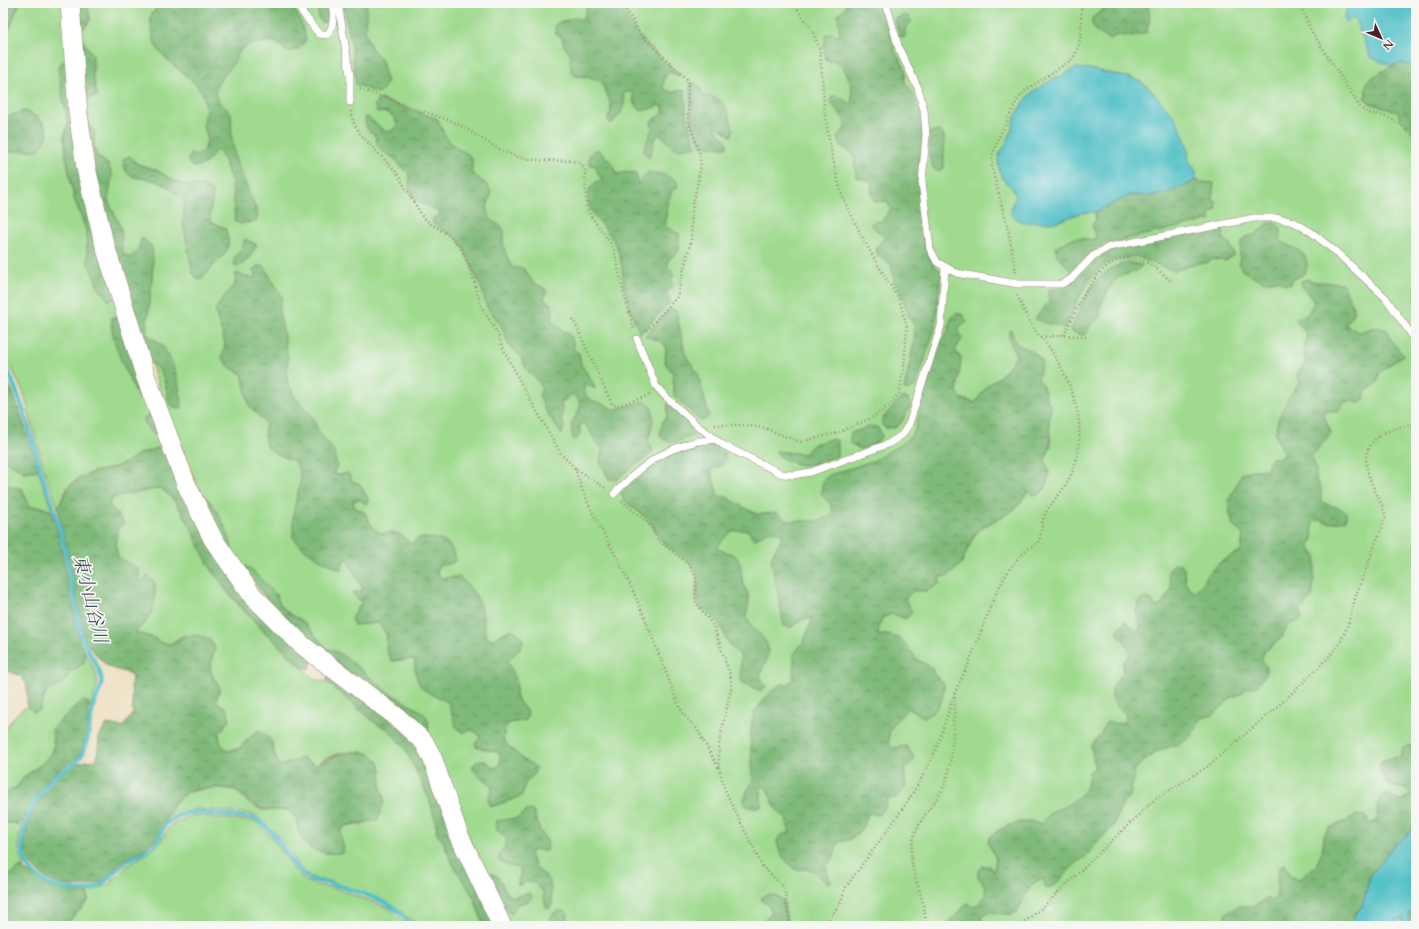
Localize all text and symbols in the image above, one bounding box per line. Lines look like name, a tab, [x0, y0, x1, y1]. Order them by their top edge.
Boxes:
north arrow	[1361, 18, 1401, 58]
text: N	[1379, 36, 1397, 54]
water label: 東小山谷川	[67, 552, 113, 648]

